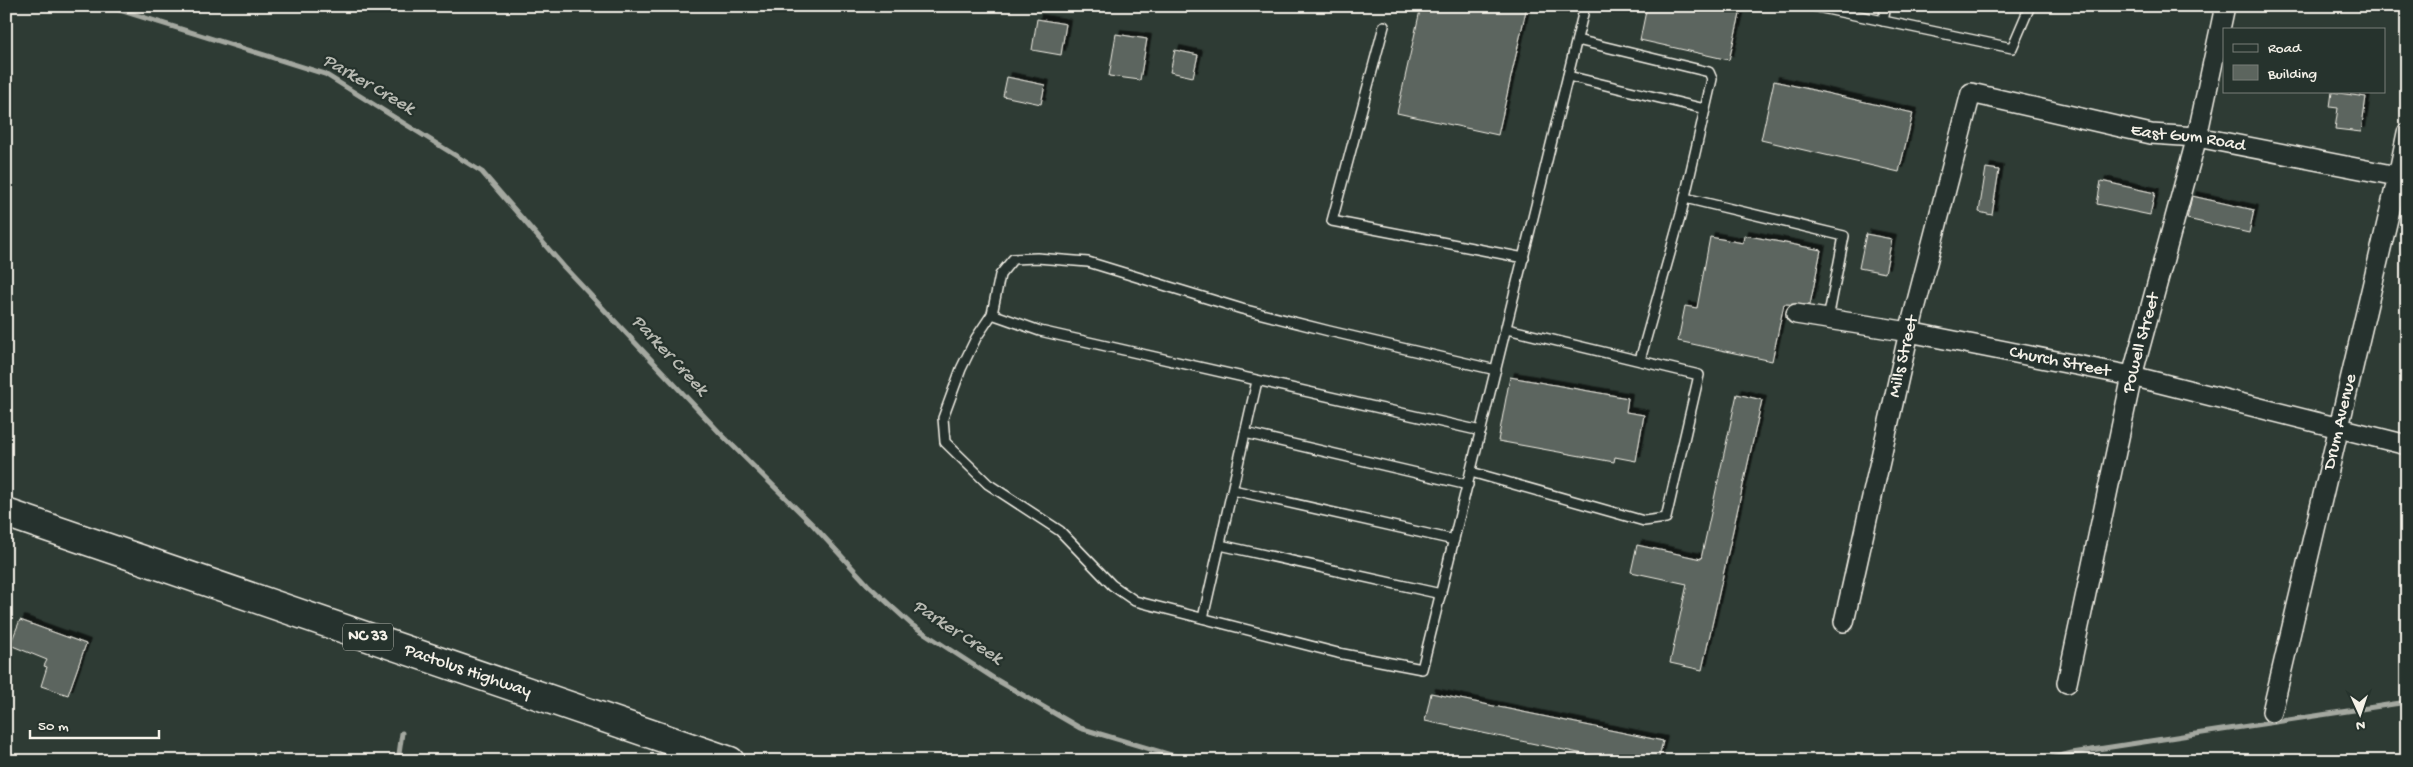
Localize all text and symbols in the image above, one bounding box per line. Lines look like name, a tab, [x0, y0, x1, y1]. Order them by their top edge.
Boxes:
legend	[2223, 28, 2386, 92]
text: Road	[2268, 40, 2302, 58]
water label: Parker Creek	[318, 49, 419, 121]
text: Building	[2267, 66, 2317, 84]
street label: East Gum Road	[2129, 119, 2249, 157]
street label: Powell Street	[2118, 289, 2165, 396]
water label: Parker Creek	[626, 311, 713, 402]
street label: Mills Street	[1884, 312, 1924, 400]
street label: Church Street	[2007, 342, 2114, 382]
street label: Drum Avenue	[2319, 371, 2362, 473]
water label: Parker Creek	[908, 595, 1007, 671]
road number: NC 33	[343, 624, 393, 650]
street label: Pactolus Highway	[400, 639, 534, 703]
north arrow	[2336, 690, 2386, 740]
scale bar	[30, 707, 159, 739]
text: N	[2356, 716, 2366, 733]
text: 50 m	[38, 718, 69, 736]

